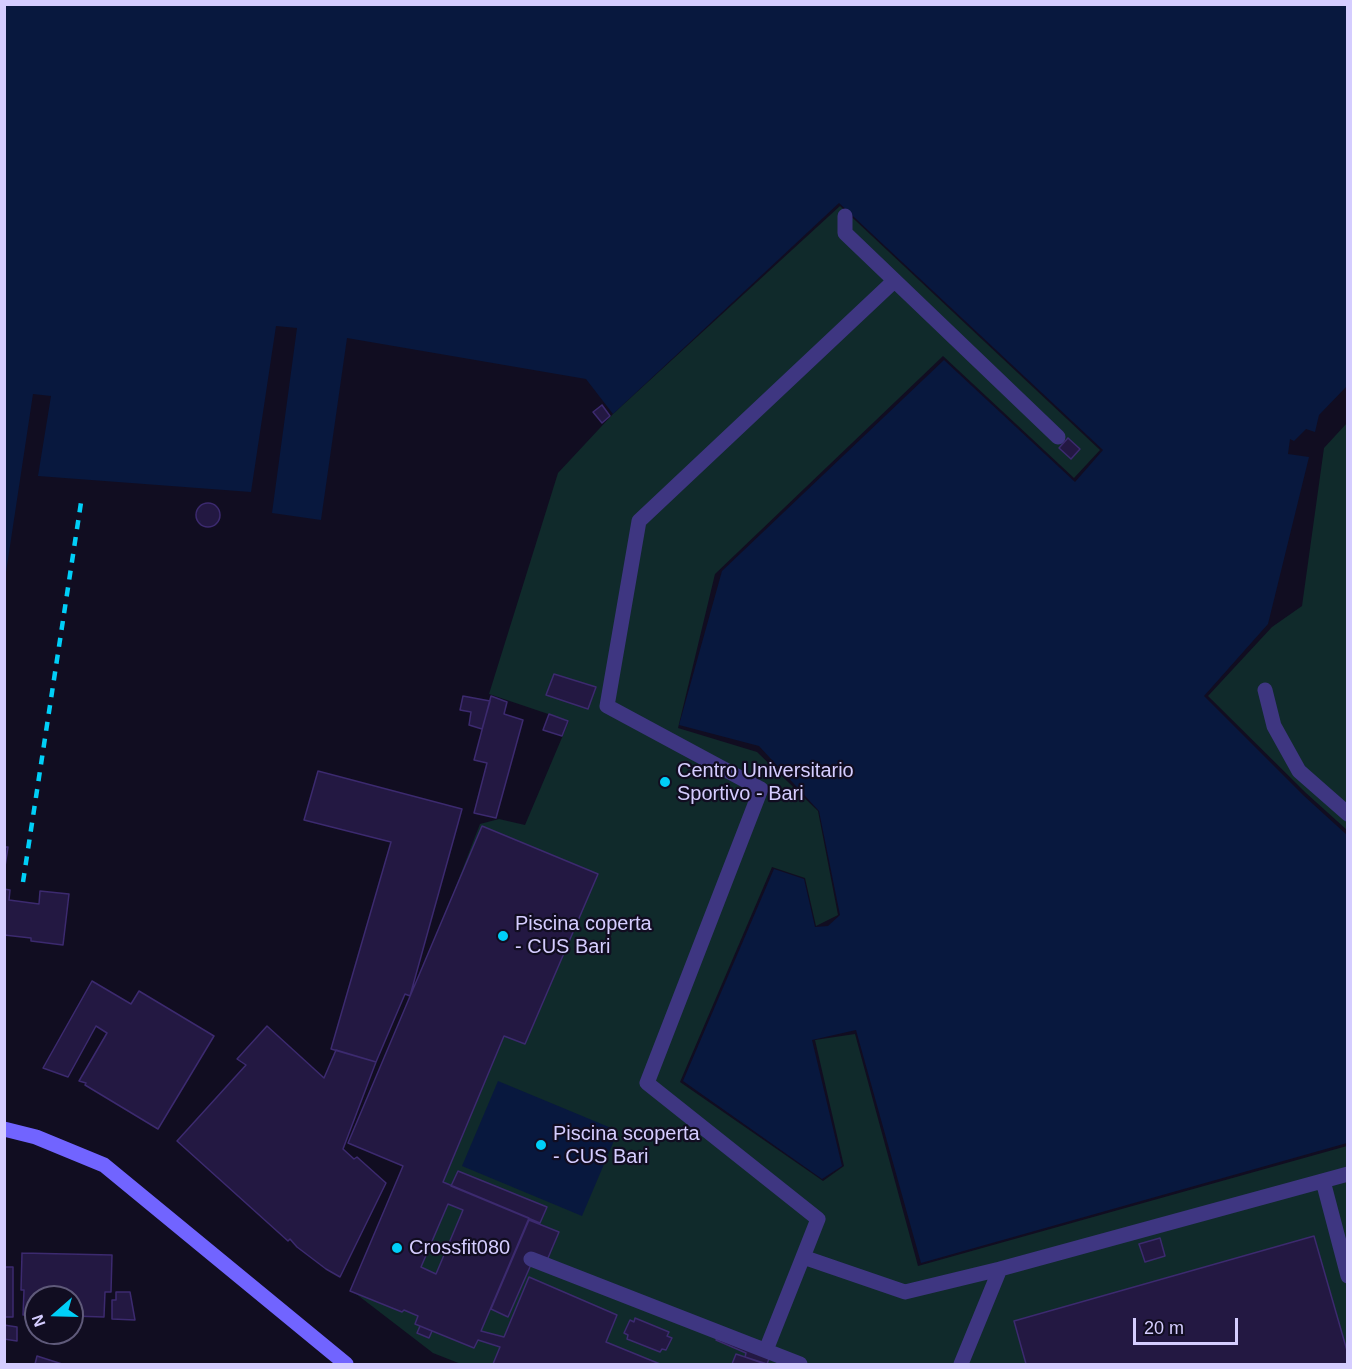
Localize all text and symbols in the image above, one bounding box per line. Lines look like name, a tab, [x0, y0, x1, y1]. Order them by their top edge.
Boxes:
place label: Centro Universitario Sportivo - Bari	[677, 759, 854, 806]
marker: Centro Universitario Sportivo - Bari	[658, 775, 672, 789]
place label: Piscina coperta - CUS Bari	[515, 912, 652, 959]
marker: Piscina coperta - CUS Bari	[496, 929, 510, 943]
place label: Piscina scoperta - CUS Bari	[553, 1122, 700, 1169]
marker: Piscina scoperta - CUS Bari	[534, 1138, 548, 1152]
place label: Crossfit080	[409, 1236, 510, 1260]
marker: Crossfit080	[390, 1241, 404, 1255]
north arrow	[24, 1285, 84, 1345]
scale bar	[1136, 1306, 1241, 1344]
text: N	[29, 1312, 48, 1329]
text: 20 m	[1144, 1318, 1184, 1338]

